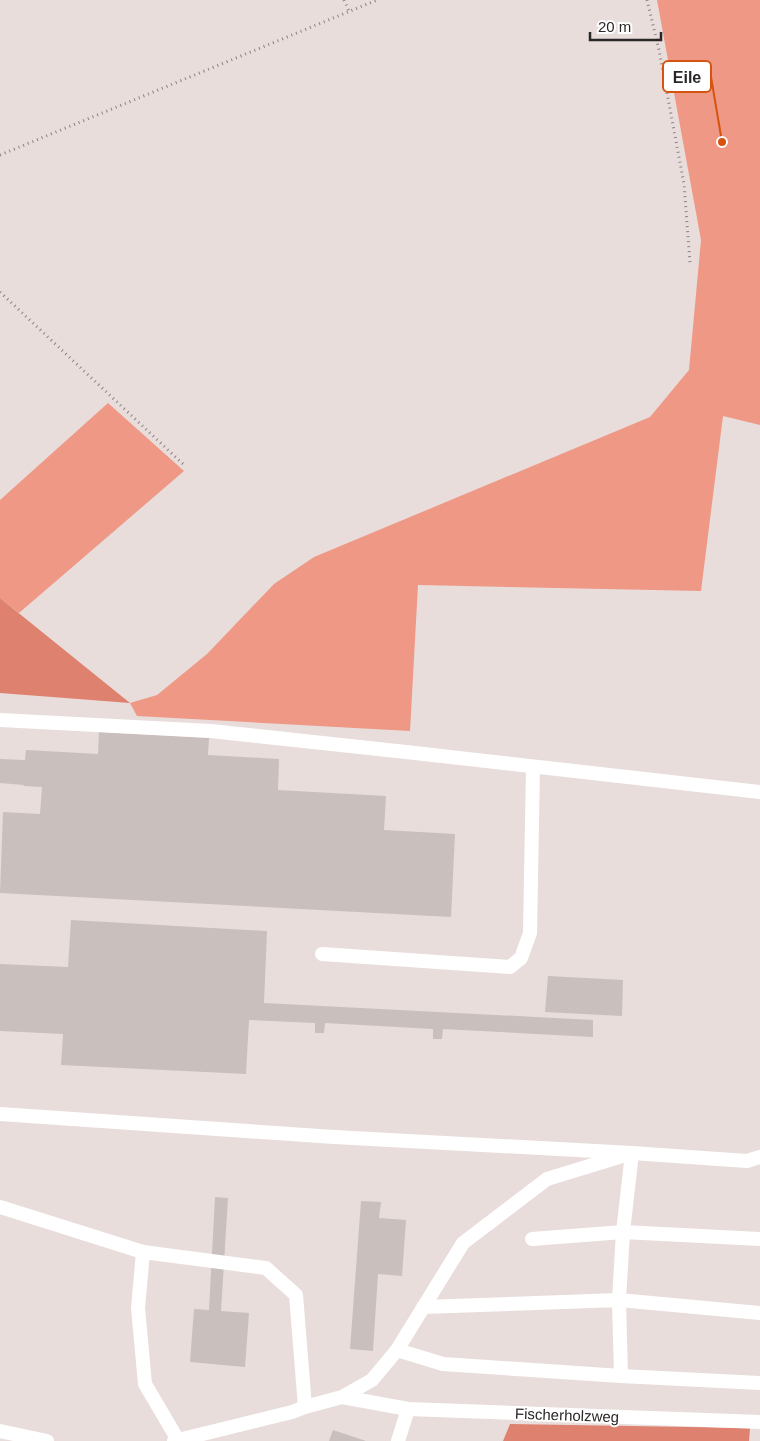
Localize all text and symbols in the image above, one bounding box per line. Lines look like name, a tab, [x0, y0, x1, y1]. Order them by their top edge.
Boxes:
scale bar	[590, 10, 661, 42]
text: 20 m	[598, 18, 631, 35]
callout: Eile	[663, 61, 711, 92]
text: Eile	[673, 69, 701, 86]
street label: Fischerholzweg	[515, 1405, 619, 1425]

